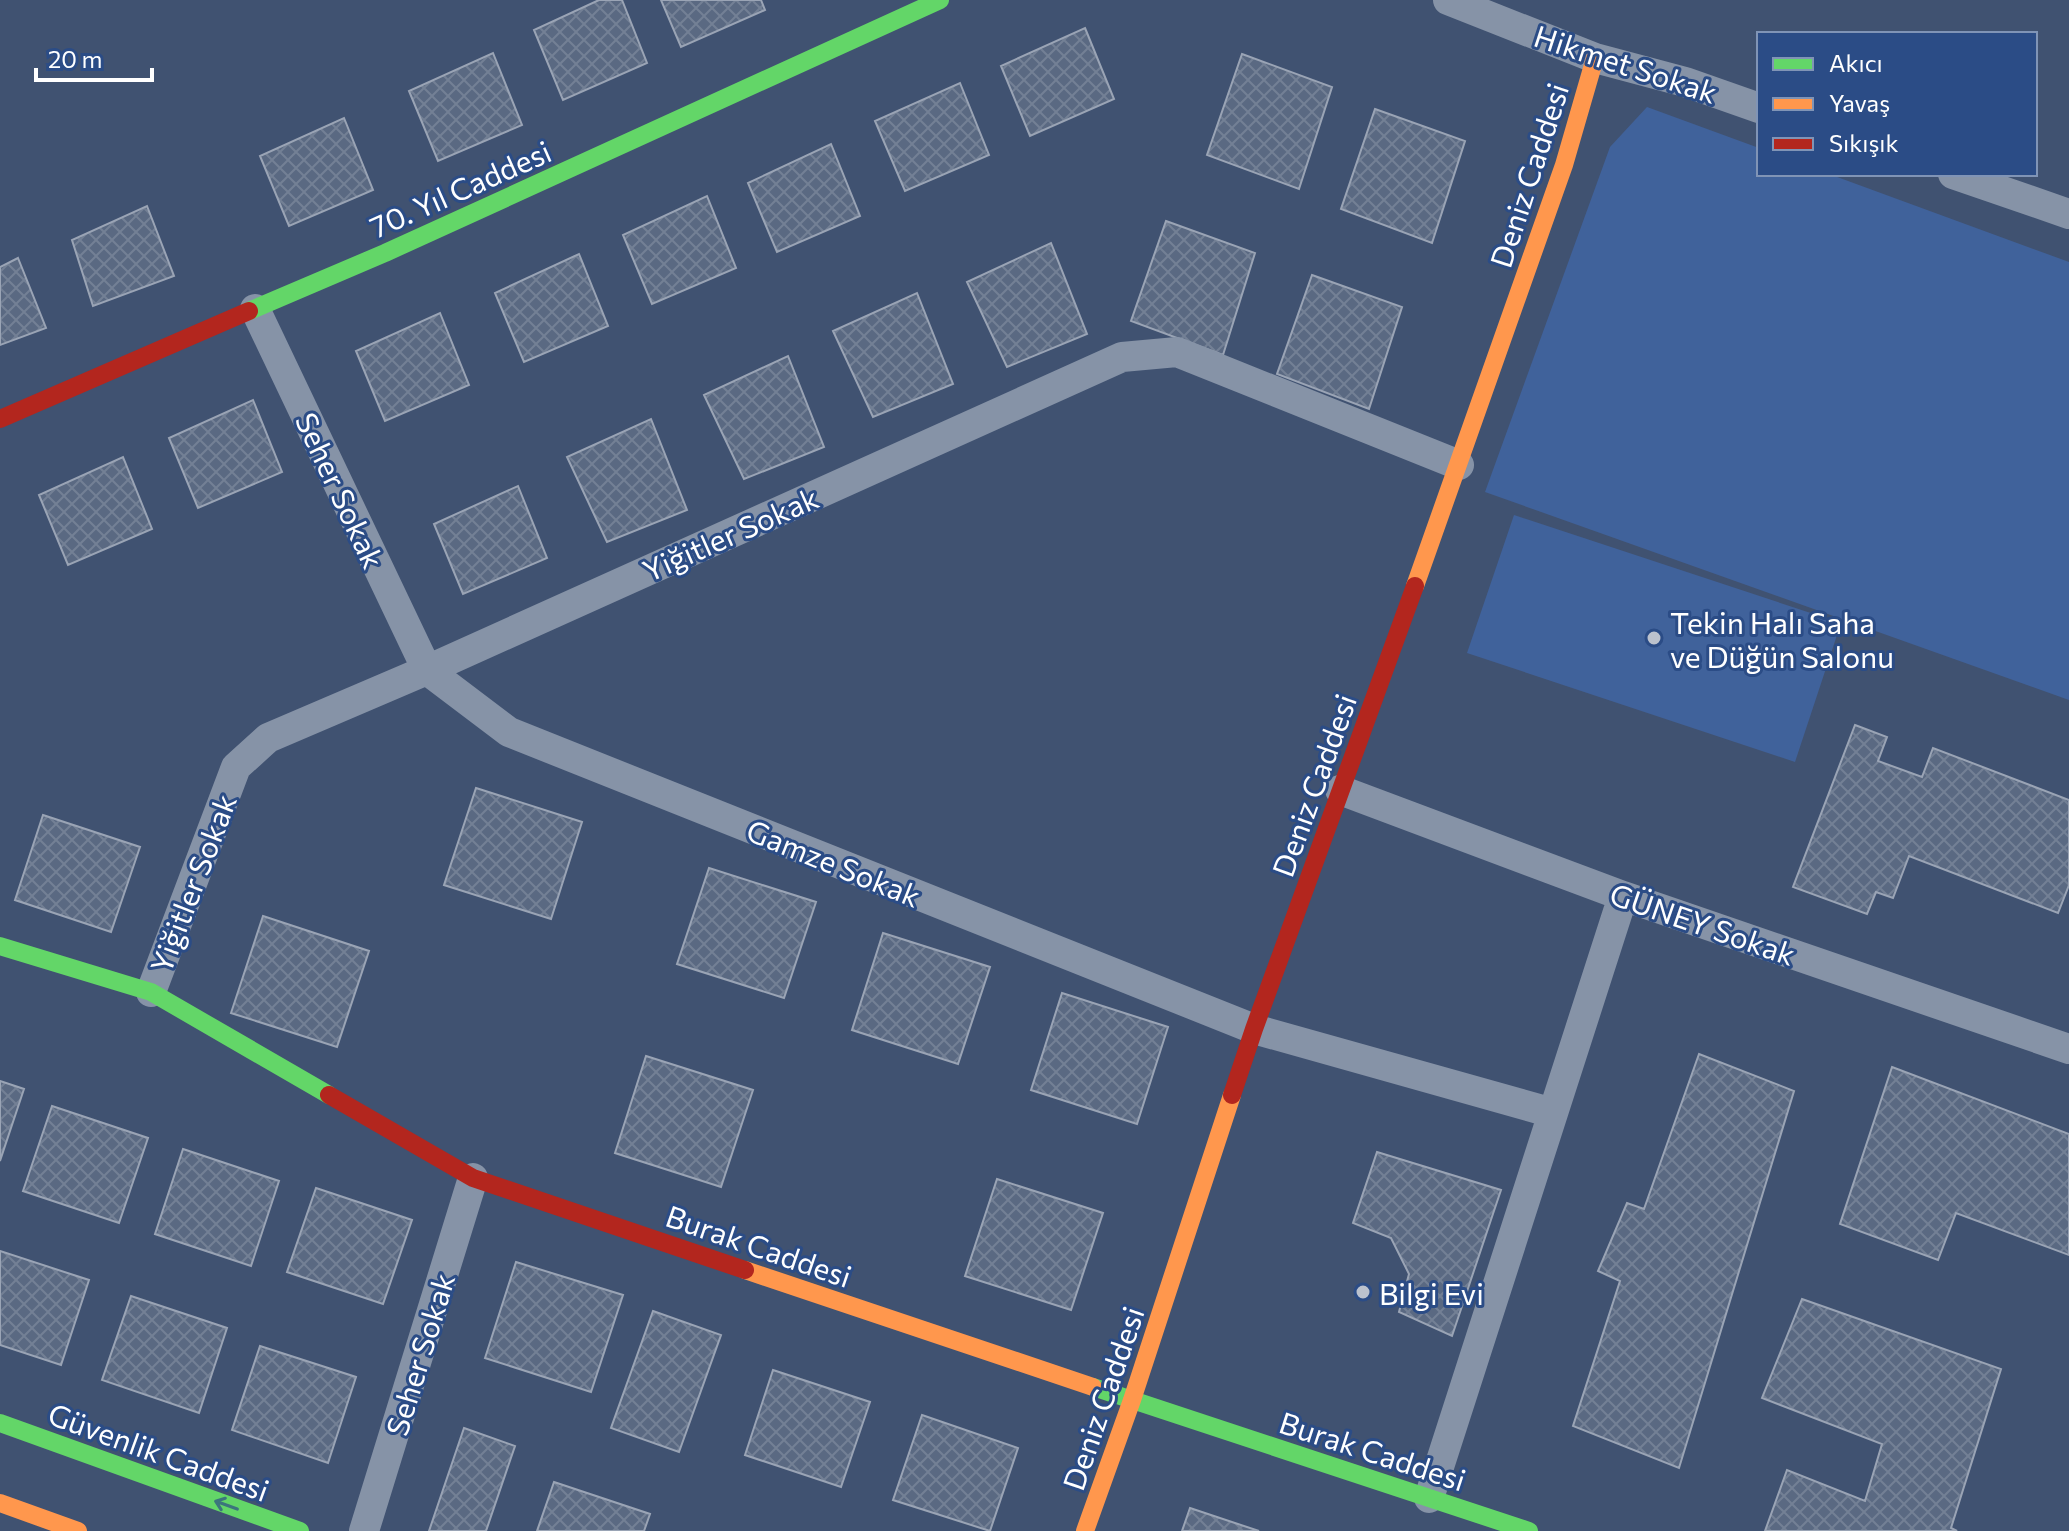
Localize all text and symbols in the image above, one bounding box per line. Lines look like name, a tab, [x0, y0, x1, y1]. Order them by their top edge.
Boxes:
street label: Hikmet Sokak	[1530, 16, 1722, 110]
scale bar	[36, 32, 152, 82]
legend	[1757, 32, 2037, 176]
text: 20 m	[48, 44, 102, 73]
text: Akıcı	[1829, 48, 1883, 77]
street label: Deniz Caddesi	[1481, 78, 1575, 272]
text: Yavaş	[1829, 88, 1890, 117]
text: Sıkışık	[1829, 128, 1899, 157]
street label: 70. Yıl Caddesi	[364, 132, 556, 244]
street label: Seher Sokak	[289, 406, 393, 574]
street label: Yiğitler Sokak	[636, 478, 824, 588]
place label: Tekin Halı Saha ve Düğün Salonu	[1670, 603, 1894, 674]
marker: Tekin Halı Saha ve Düğün Salonu	[1645, 629, 1663, 647]
street label: Deniz Caddesi	[1263, 689, 1363, 881]
street label: Yiğitler Sokak	[141, 788, 243, 978]
street label: Gamze Sokak	[742, 810, 926, 914]
street label: GÜNEY Sokak	[1606, 874, 1800, 972]
street label: Burak Caddesi	[661, 1196, 857, 1294]
street label: Seher Sokak	[377, 1268, 461, 1440]
place label: Bilgi Evi	[1379, 1274, 1484, 1311]
marker: Bilgi Evi	[1354, 1283, 1372, 1301]
street label: Deniz Caddesi	[1053, 1301, 1151, 1495]
street label: Güvenlik Caddesi	[44, 1394, 274, 1508]
street label: Burak Caddesi	[1275, 1402, 1471, 1498]
one-way arrow	[214, 1496, 239, 1511]

